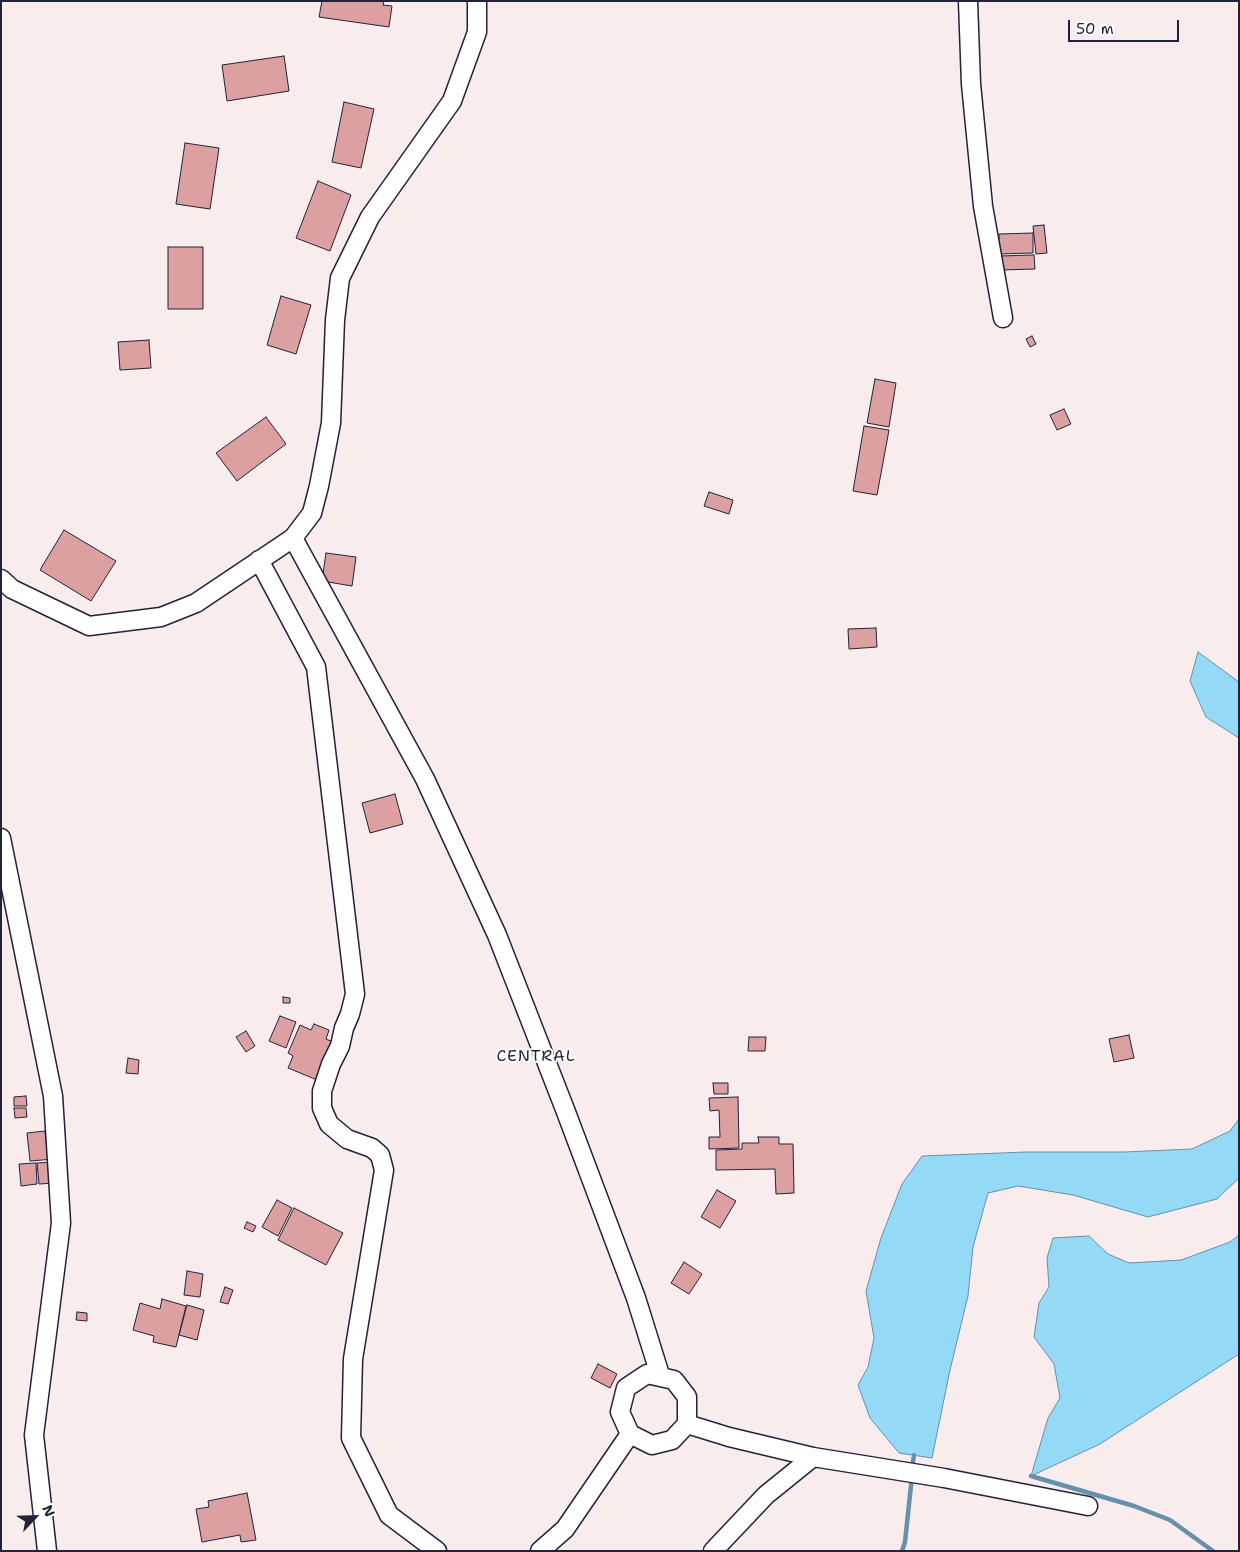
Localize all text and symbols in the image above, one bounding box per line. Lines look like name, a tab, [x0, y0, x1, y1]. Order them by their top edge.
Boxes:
scale bar	[1070, 10, 1181, 42]
text: 50 m	[1076, 19, 1114, 39]
district label: CENTRAL	[496, 1047, 576, 1067]
north arrow	[10, 1492, 60, 1542]
text: N	[38, 1502, 59, 1520]

